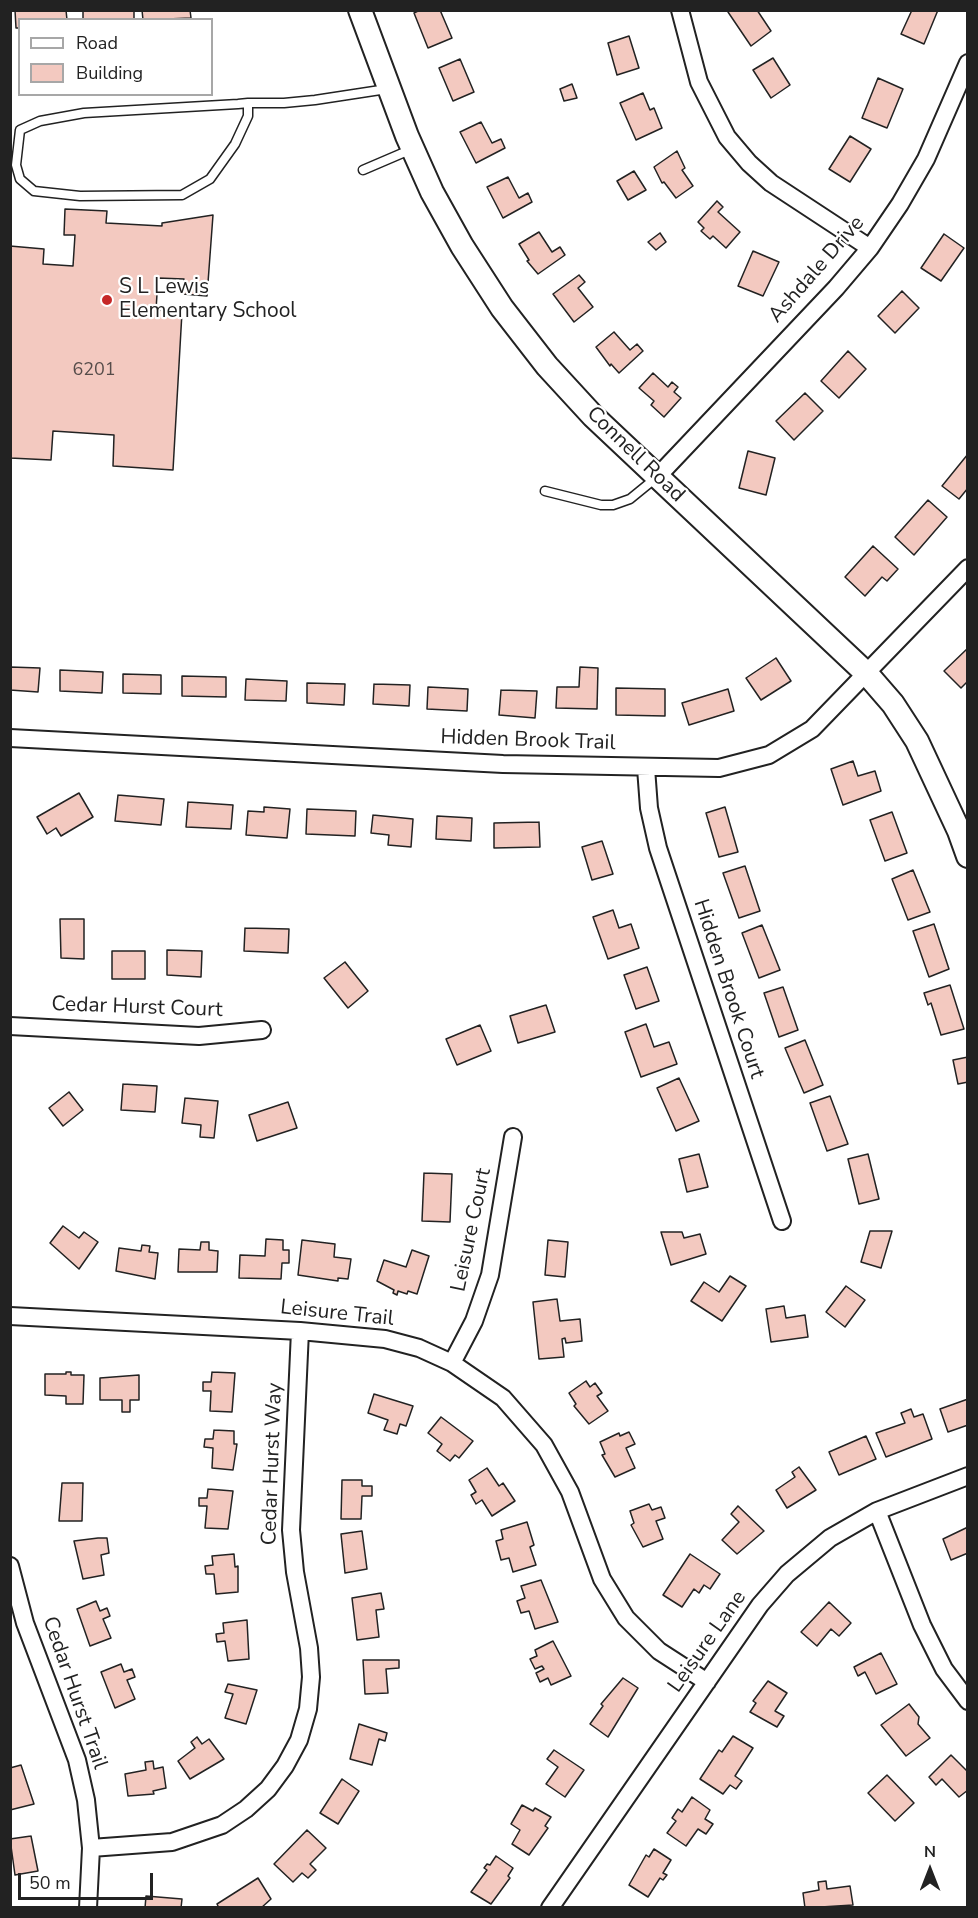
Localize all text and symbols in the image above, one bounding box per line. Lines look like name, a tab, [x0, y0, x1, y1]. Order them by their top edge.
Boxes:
legend	[18, 18, 213, 96]
text: Road	[76, 31, 118, 55]
text: Building	[76, 61, 143, 85]
street label: Ashdale Drive	[764, 212, 870, 328]
place label: S L Lewis Elementary School	[119, 275, 297, 325]
marker: S L Lewis Elementary School	[100, 293, 114, 307]
house number: 6201	[72, 360, 116, 382]
street label: Connell Road	[581, 402, 689, 508]
street label: Hidden Brook Trail	[440, 725, 616, 757]
street label: Hidden Brook Court	[687, 896, 769, 1082]
street label: Cedar Hurst Court	[51, 992, 223, 1024]
street label: Leisure Court	[447, 1166, 497, 1294]
street label: Leisure Trail	[279, 1296, 395, 1332]
street label: Cedar Hurst Way	[258, 1382, 288, 1546]
street label: Leisure Lane	[664, 1586, 752, 1698]
street label: Cedar Hurst Trail	[36, 1614, 112, 1772]
north arrow	[900, 1840, 960, 1900]
text: N	[924, 1841, 936, 1863]
scale bar	[21, 1861, 156, 1899]
text: 50 m	[29, 1871, 71, 1895]

